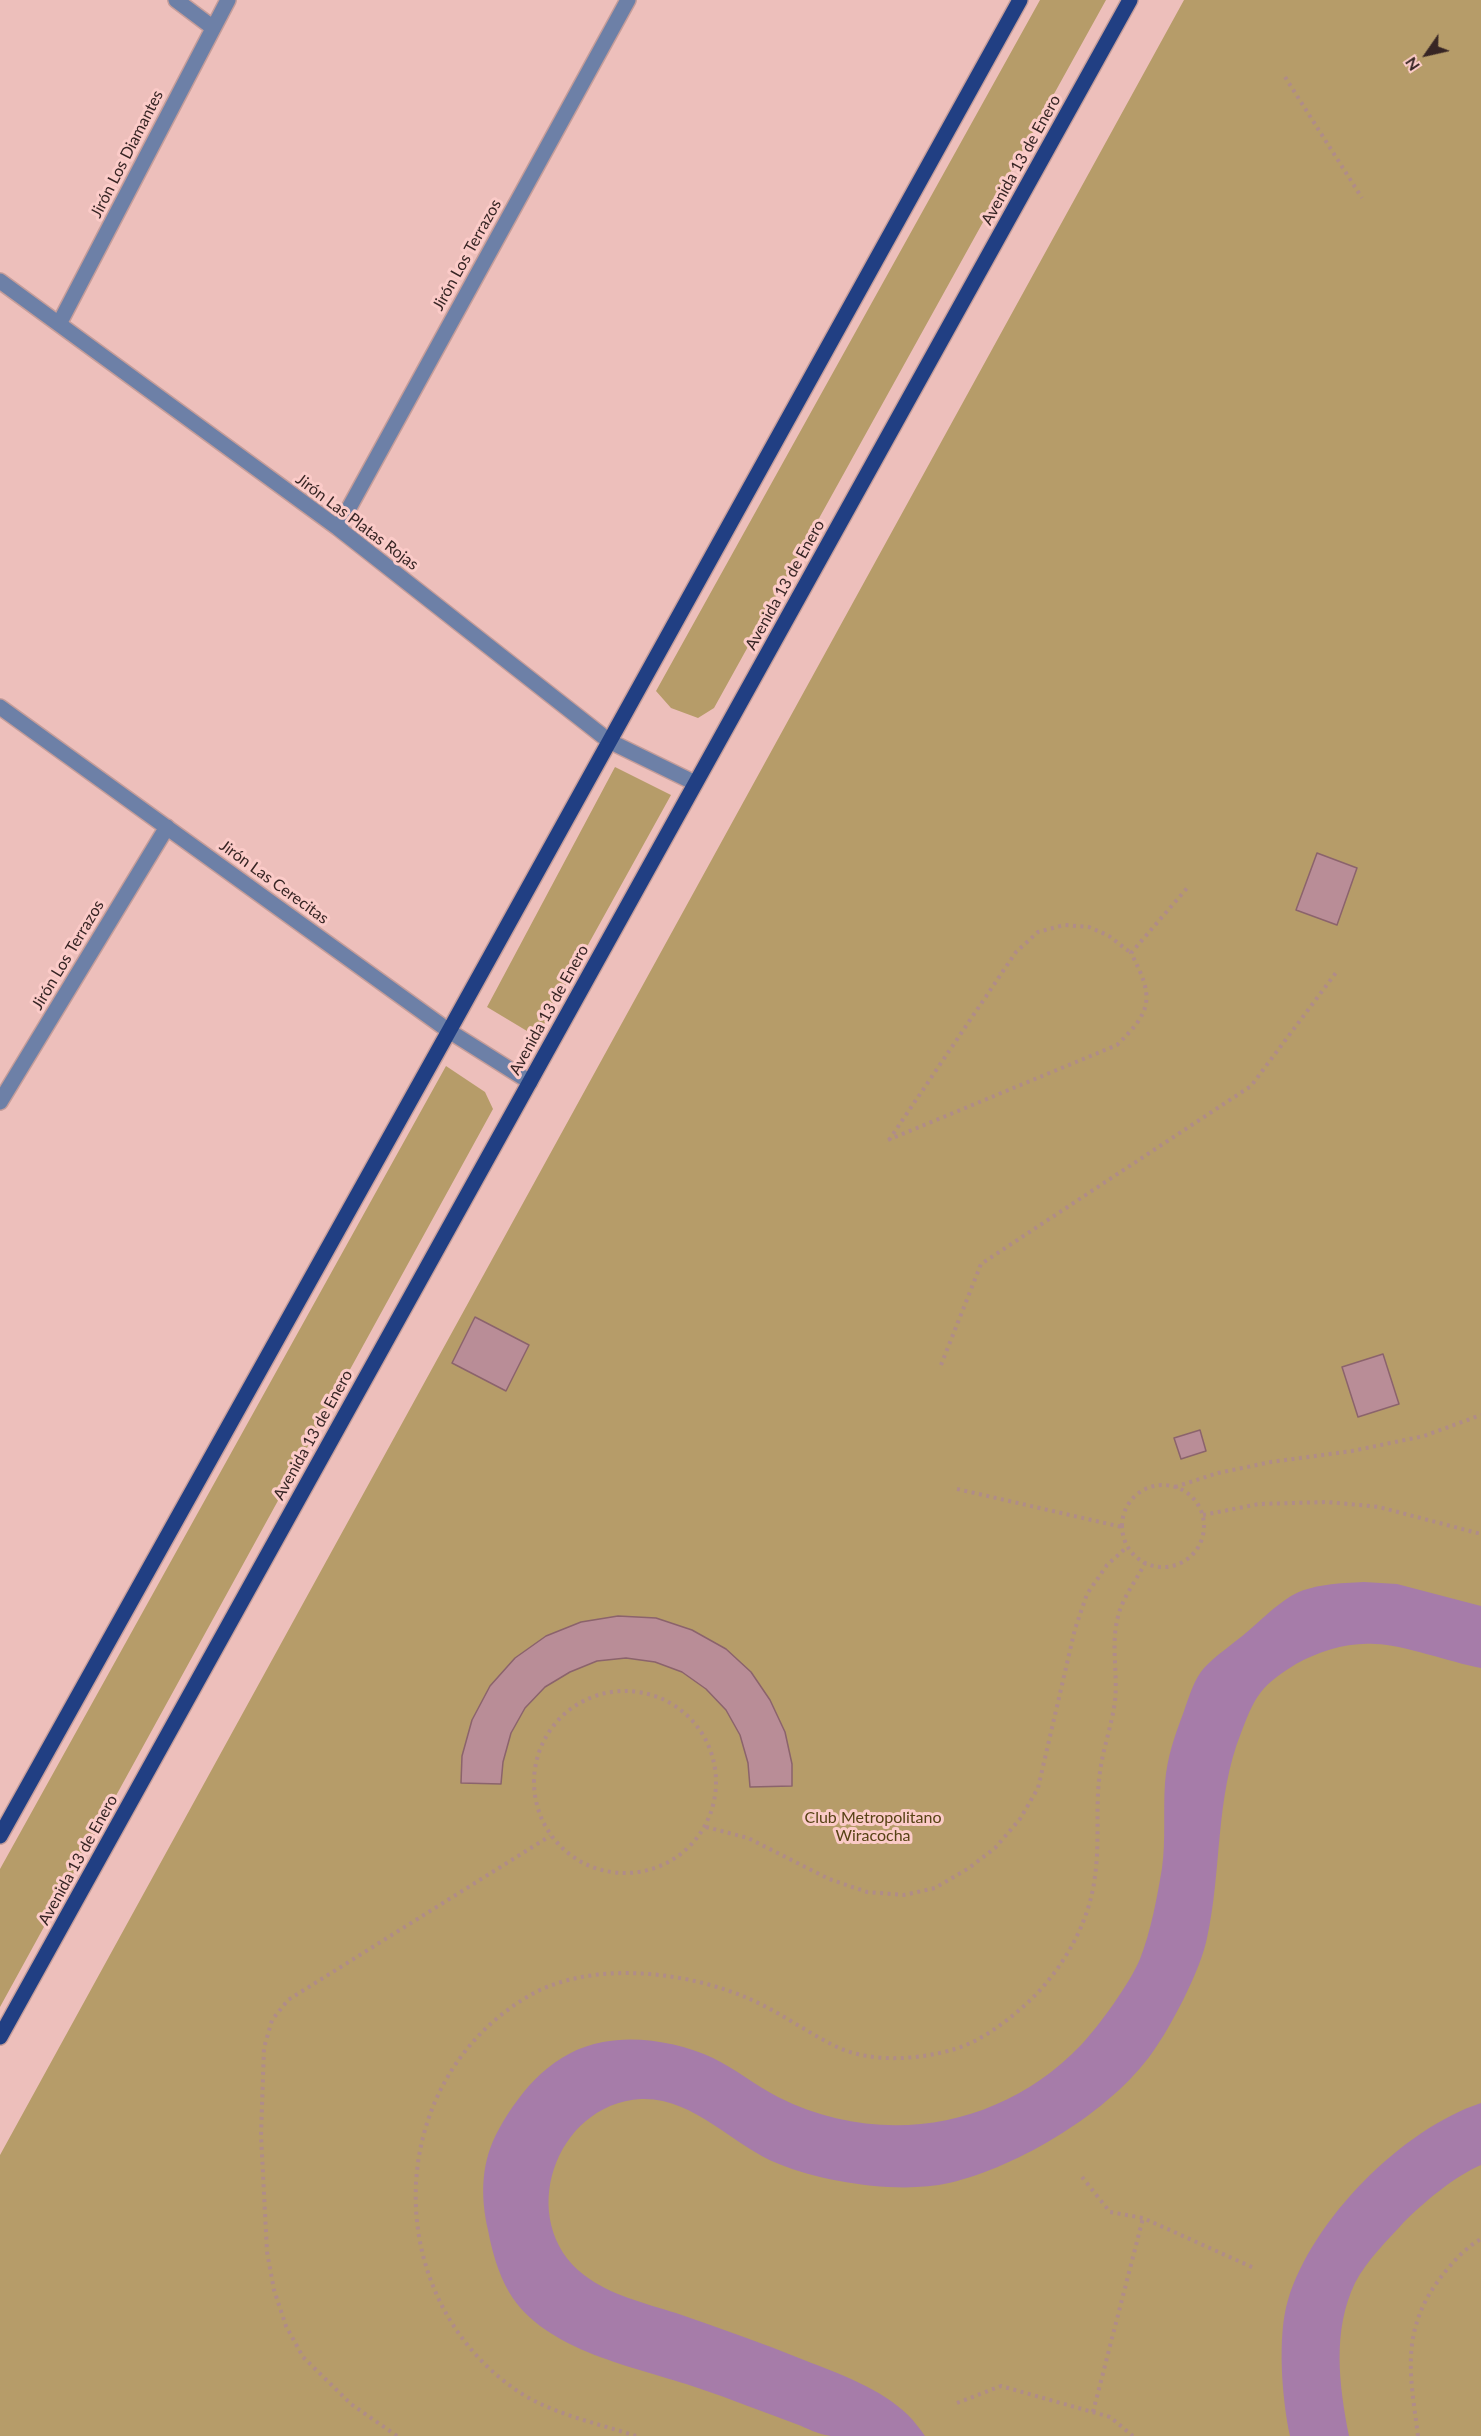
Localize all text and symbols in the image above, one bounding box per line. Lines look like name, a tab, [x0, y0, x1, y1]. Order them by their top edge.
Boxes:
north arrow	[1397, 24, 1457, 84]
text: N	[1400, 54, 1423, 75]
street label: Jirón Los Diamantes	[87, 87, 167, 221]
street label: Avenida 13 de Enero	[977, 92, 1065, 228]
street label: Jirón Los Terrazos	[428, 196, 506, 314]
street label: Jirón Las Platas Rojas	[292, 470, 422, 574]
street label: Avenida 13 de Enero	[741, 517, 829, 653]
street label: Jirón Las Cerecitas	[216, 836, 332, 928]
street label: Jirón Los Terrazos	[28, 897, 108, 1013]
street label: Avenida 13 de Enero	[505, 942, 593, 1078]
street label: Avenida 13 de Enero	[269, 1367, 357, 1503]
street label: Avenida 13 de Enero	[34, 1792, 122, 1928]
park label: Club Metropolitano Wiracocha	[804, 1808, 942, 1846]

